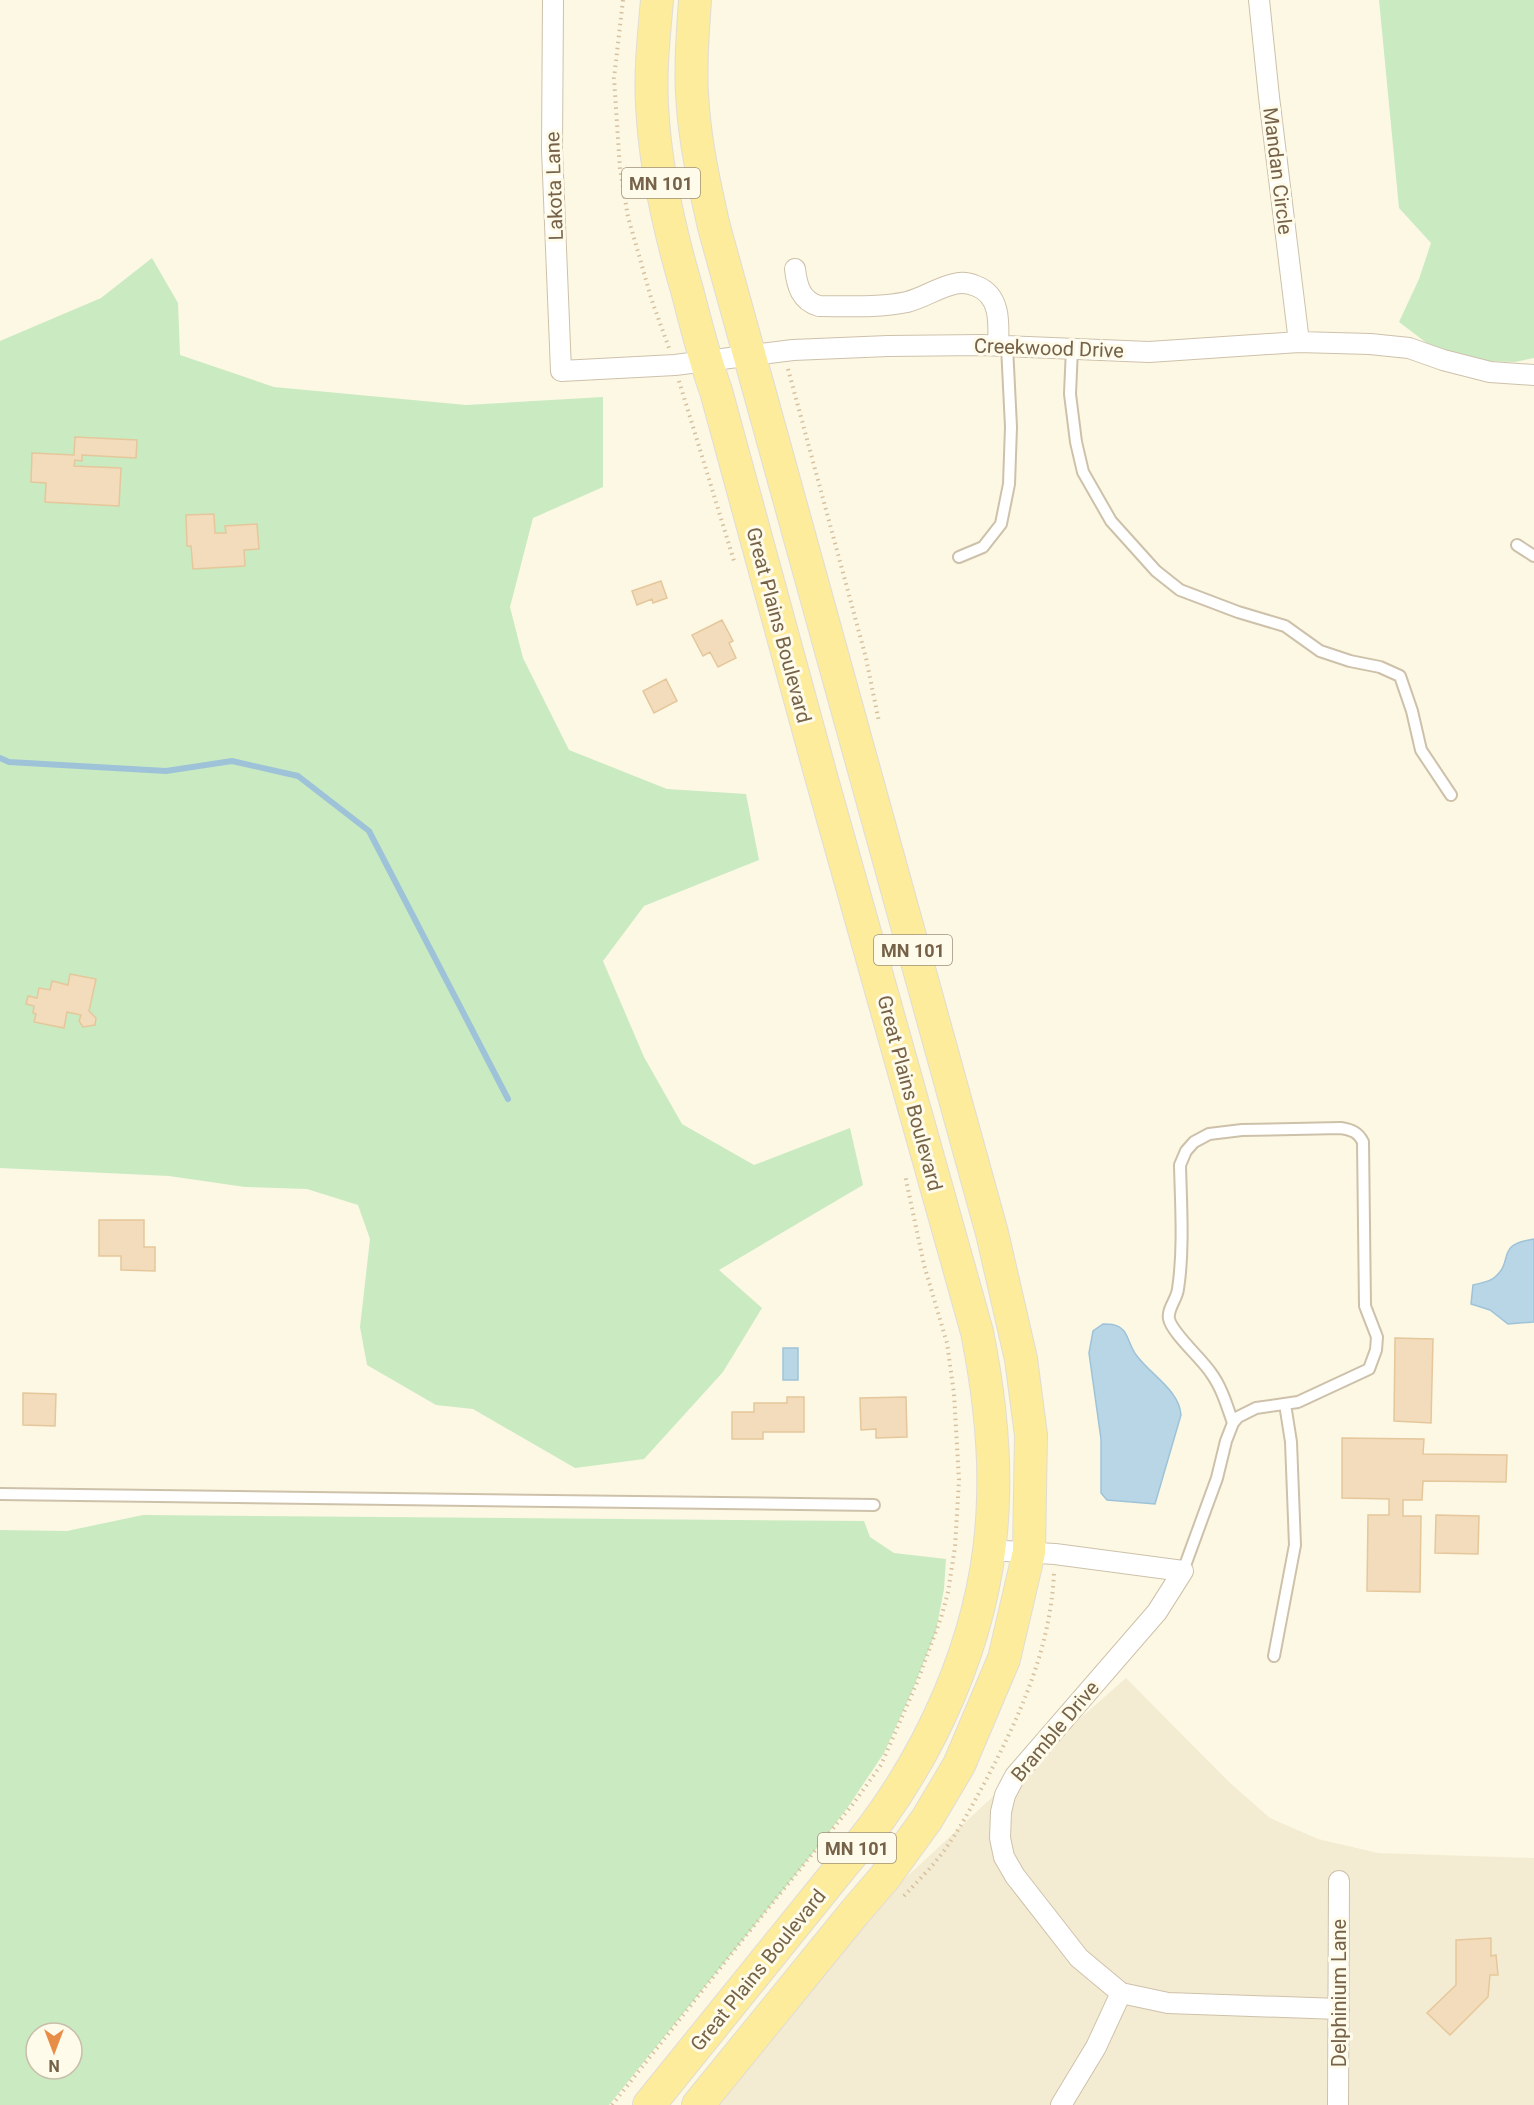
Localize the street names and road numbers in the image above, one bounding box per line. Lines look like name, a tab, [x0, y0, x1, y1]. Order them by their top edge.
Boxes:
street label: Mandan Circle	[1258, 106, 1298, 236]
street label: Lakota Lane	[540, 131, 568, 241]
road number: MN 101	[622, 168, 700, 198]
street label: Creekwood Drive	[974, 333, 1124, 363]
street label: Great Plains Boulevard	[741, 525, 817, 725]
road number: MN 101	[874, 935, 952, 965]
street label: Great Plains Boulevard	[872, 993, 948, 1193]
street label: Bramble Drive	[1006, 1676, 1104, 1786]
road number: MN 101	[818, 1833, 896, 1863]
street label: Great Plains Boulevard	[685, 1884, 831, 2056]
street label: Delphinium Lane	[1327, 1919, 1351, 2067]

